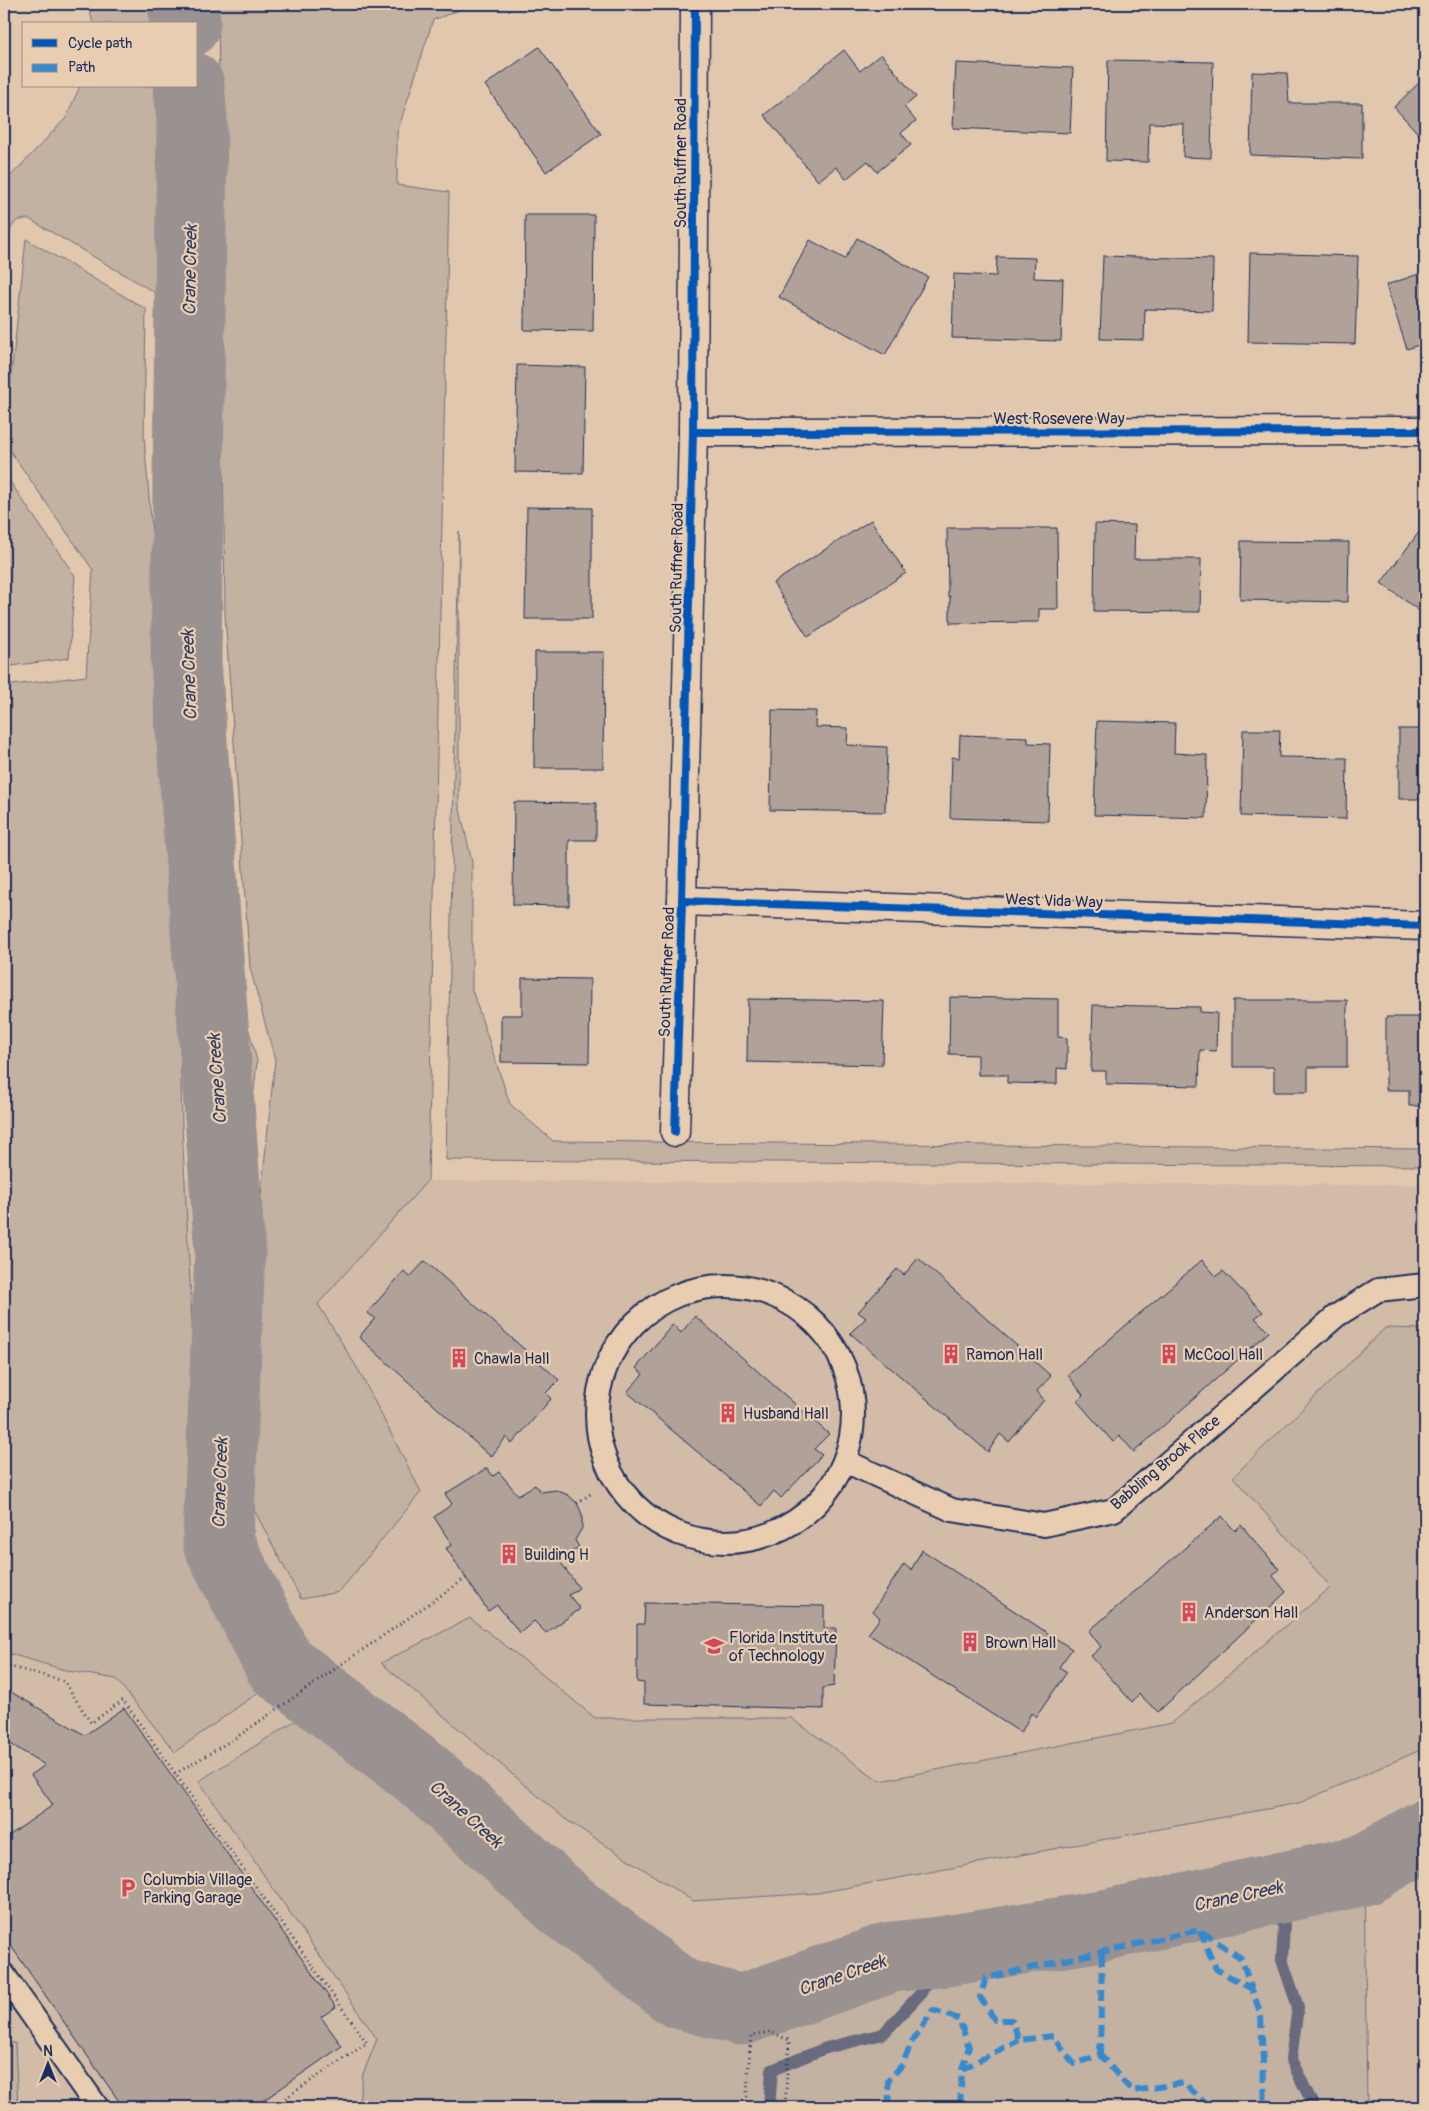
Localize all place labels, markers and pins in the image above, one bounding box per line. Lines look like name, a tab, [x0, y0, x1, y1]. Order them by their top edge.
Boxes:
building icon: Ramon Hall	[940, 1343, 962, 1365]
building icon: McCool Hall	[1158, 1343, 1180, 1365]
place label: Ramon Hall	[966, 1345, 1043, 1365]
place label: McCool Hall	[1184, 1345, 1263, 1365]
building icon: Chawla Hall	[448, 1347, 470, 1369]
place label: Chawla Hall	[474, 1349, 550, 1369]
building icon: Husband Hall	[717, 1402, 739, 1424]
place label: Husband Hall	[743, 1404, 829, 1424]
building icon: Building H	[498, 1543, 520, 1565]
place label: Building H	[524, 1545, 589, 1565]
building icon: Anderson Hall	[1178, 1601, 1200, 1623]
place label: Anderson Hall	[1204, 1603, 1298, 1623]
place label: Florida Institute of Technology	[729, 1628, 837, 1666]
building icon: Brown Hall	[959, 1631, 981, 1653]
place label: Brown Hall	[985, 1633, 1056, 1653]
school or university icon: Florida Institute of Technology	[703, 1635, 725, 1657]
place label: Columbia Village Parking Garage	[143, 1870, 252, 1908]
parking icon: Columbia Village Parking Garage	[117, 1877, 139, 1899]

